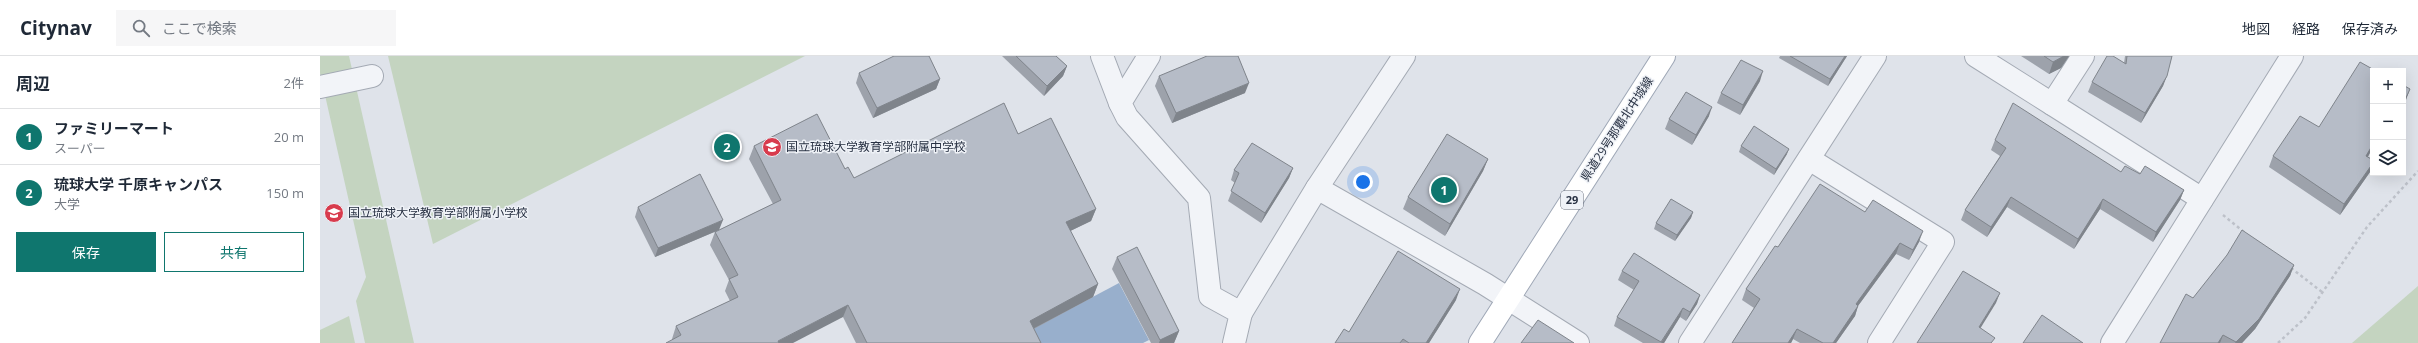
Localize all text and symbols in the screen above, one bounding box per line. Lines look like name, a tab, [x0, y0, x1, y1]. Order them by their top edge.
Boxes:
search box	[116, 10, 396, 46]
text: Citynav	[20, 15, 92, 41]
icon: search	[130, 17, 152, 39]
text: ここで検索	[162, 18, 237, 38]
text: 地図	[2242, 19, 2270, 38]
text: 経路	[2292, 19, 2320, 38]
text: 保存済み	[2342, 19, 2398, 38]
map controls	[2370, 68, 2406, 176]
button: +	[2370, 68, 2406, 104]
text: 周辺	[16, 72, 50, 95]
street label: 県道29号那覇北中城線	[1576, 73, 1657, 184]
text: 2件	[284, 74, 304, 92]
button: −	[2370, 104, 2406, 140]
text: ファミリーマート	[54, 118, 174, 138]
text: 1	[25, 128, 33, 146]
text: 20 m	[274, 128, 304, 146]
pin: 2	[714, 132, 740, 162]
school or university icon: 国立琉球大学教育学部附属中学校	[761, 136, 783, 158]
place label: 国立琉球大学教育学部附属中学校	[786, 138, 966, 155]
text: スーパー	[54, 139, 106, 157]
button: layers	[2370, 140, 2406, 176]
your location	[1353, 172, 1373, 192]
text: 琉球大学 千原キャンパス	[54, 174, 223, 194]
pin: 1	[1431, 175, 1457, 205]
text: 2	[25, 184, 33, 202]
text: 150 m	[266, 184, 304, 202]
road number: 29	[1561, 191, 1583, 209]
text: 大学	[54, 195, 80, 213]
school or university icon: 国立琉球大学教育学部附属小学校	[323, 202, 345, 224]
place label: 国立琉球大学教育学部附属小学校	[348, 204, 528, 221]
button: 保存	[16, 232, 156, 272]
button: 共有	[164, 232, 304, 272]

